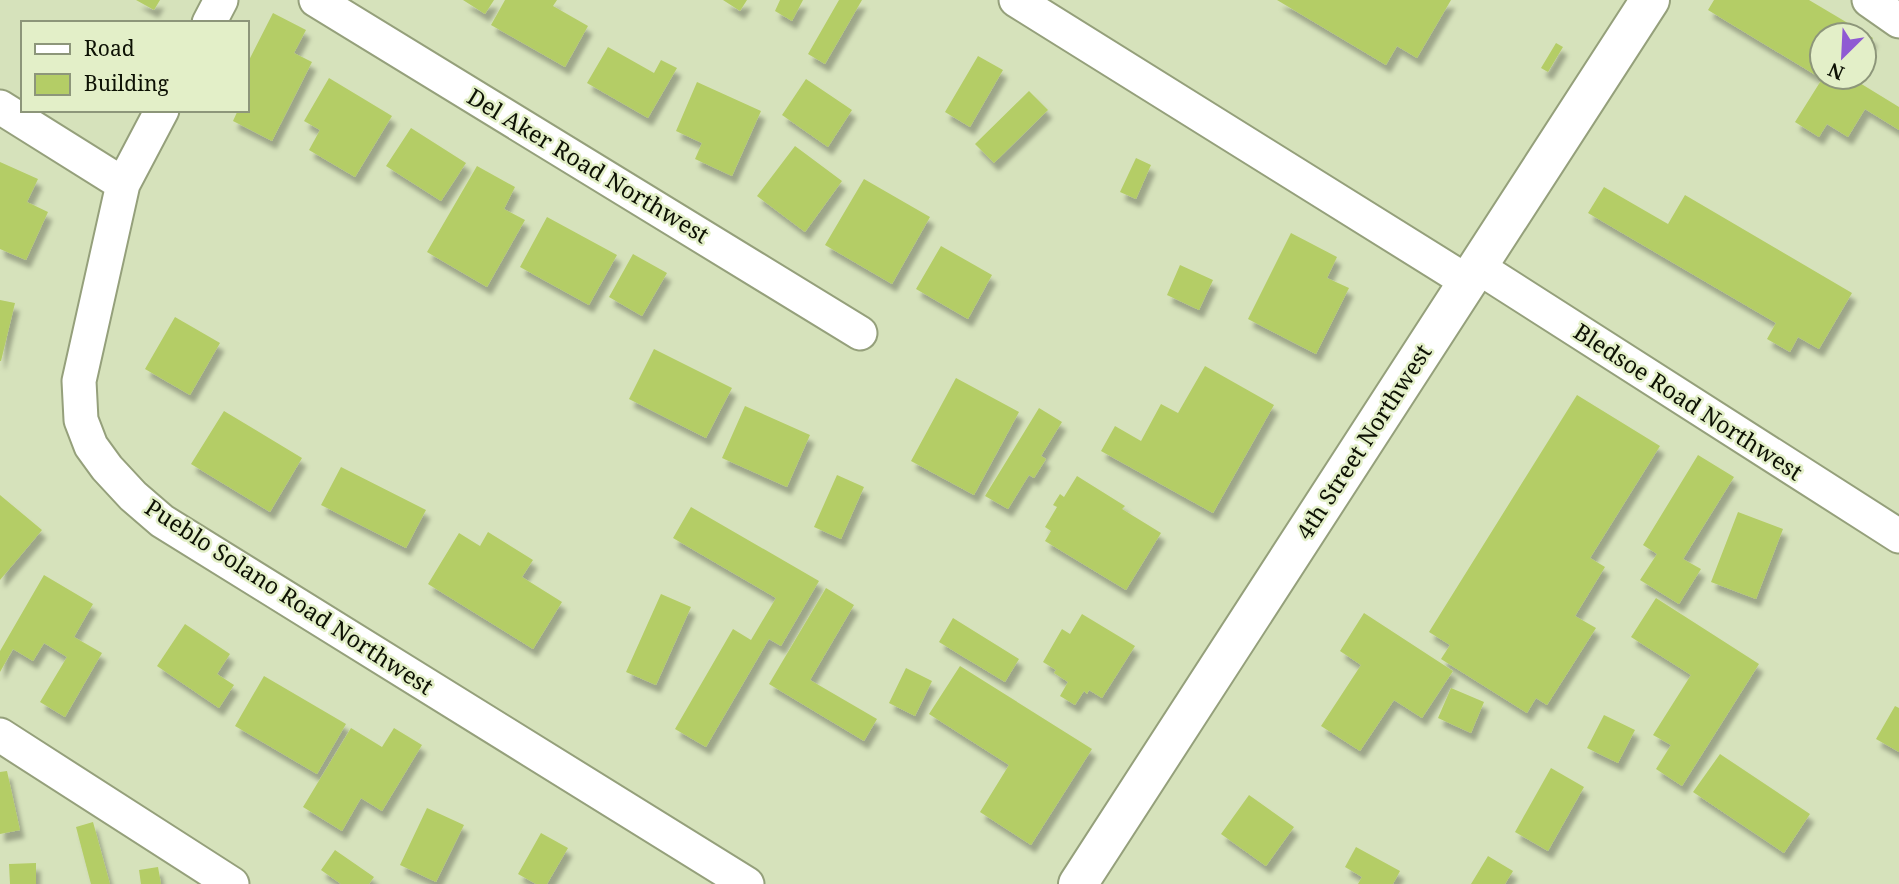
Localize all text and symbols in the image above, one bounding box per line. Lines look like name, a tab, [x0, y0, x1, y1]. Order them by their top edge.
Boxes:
legend	[21, 21, 248, 112]
north arrow	[1808, 21, 1878, 91]
text: Road	[84, 34, 135, 62]
text: N	[1824, 57, 1848, 86]
text: Building	[84, 69, 169, 97]
street label: Del Aker Road Northwest	[462, 80, 715, 250]
street label: Bledsoe Road Northwest	[1568, 315, 1809, 487]
street label: 4th Street Northwest	[1288, 338, 1438, 545]
street label: Pueblo Solano Road Northwest	[139, 491, 440, 702]

